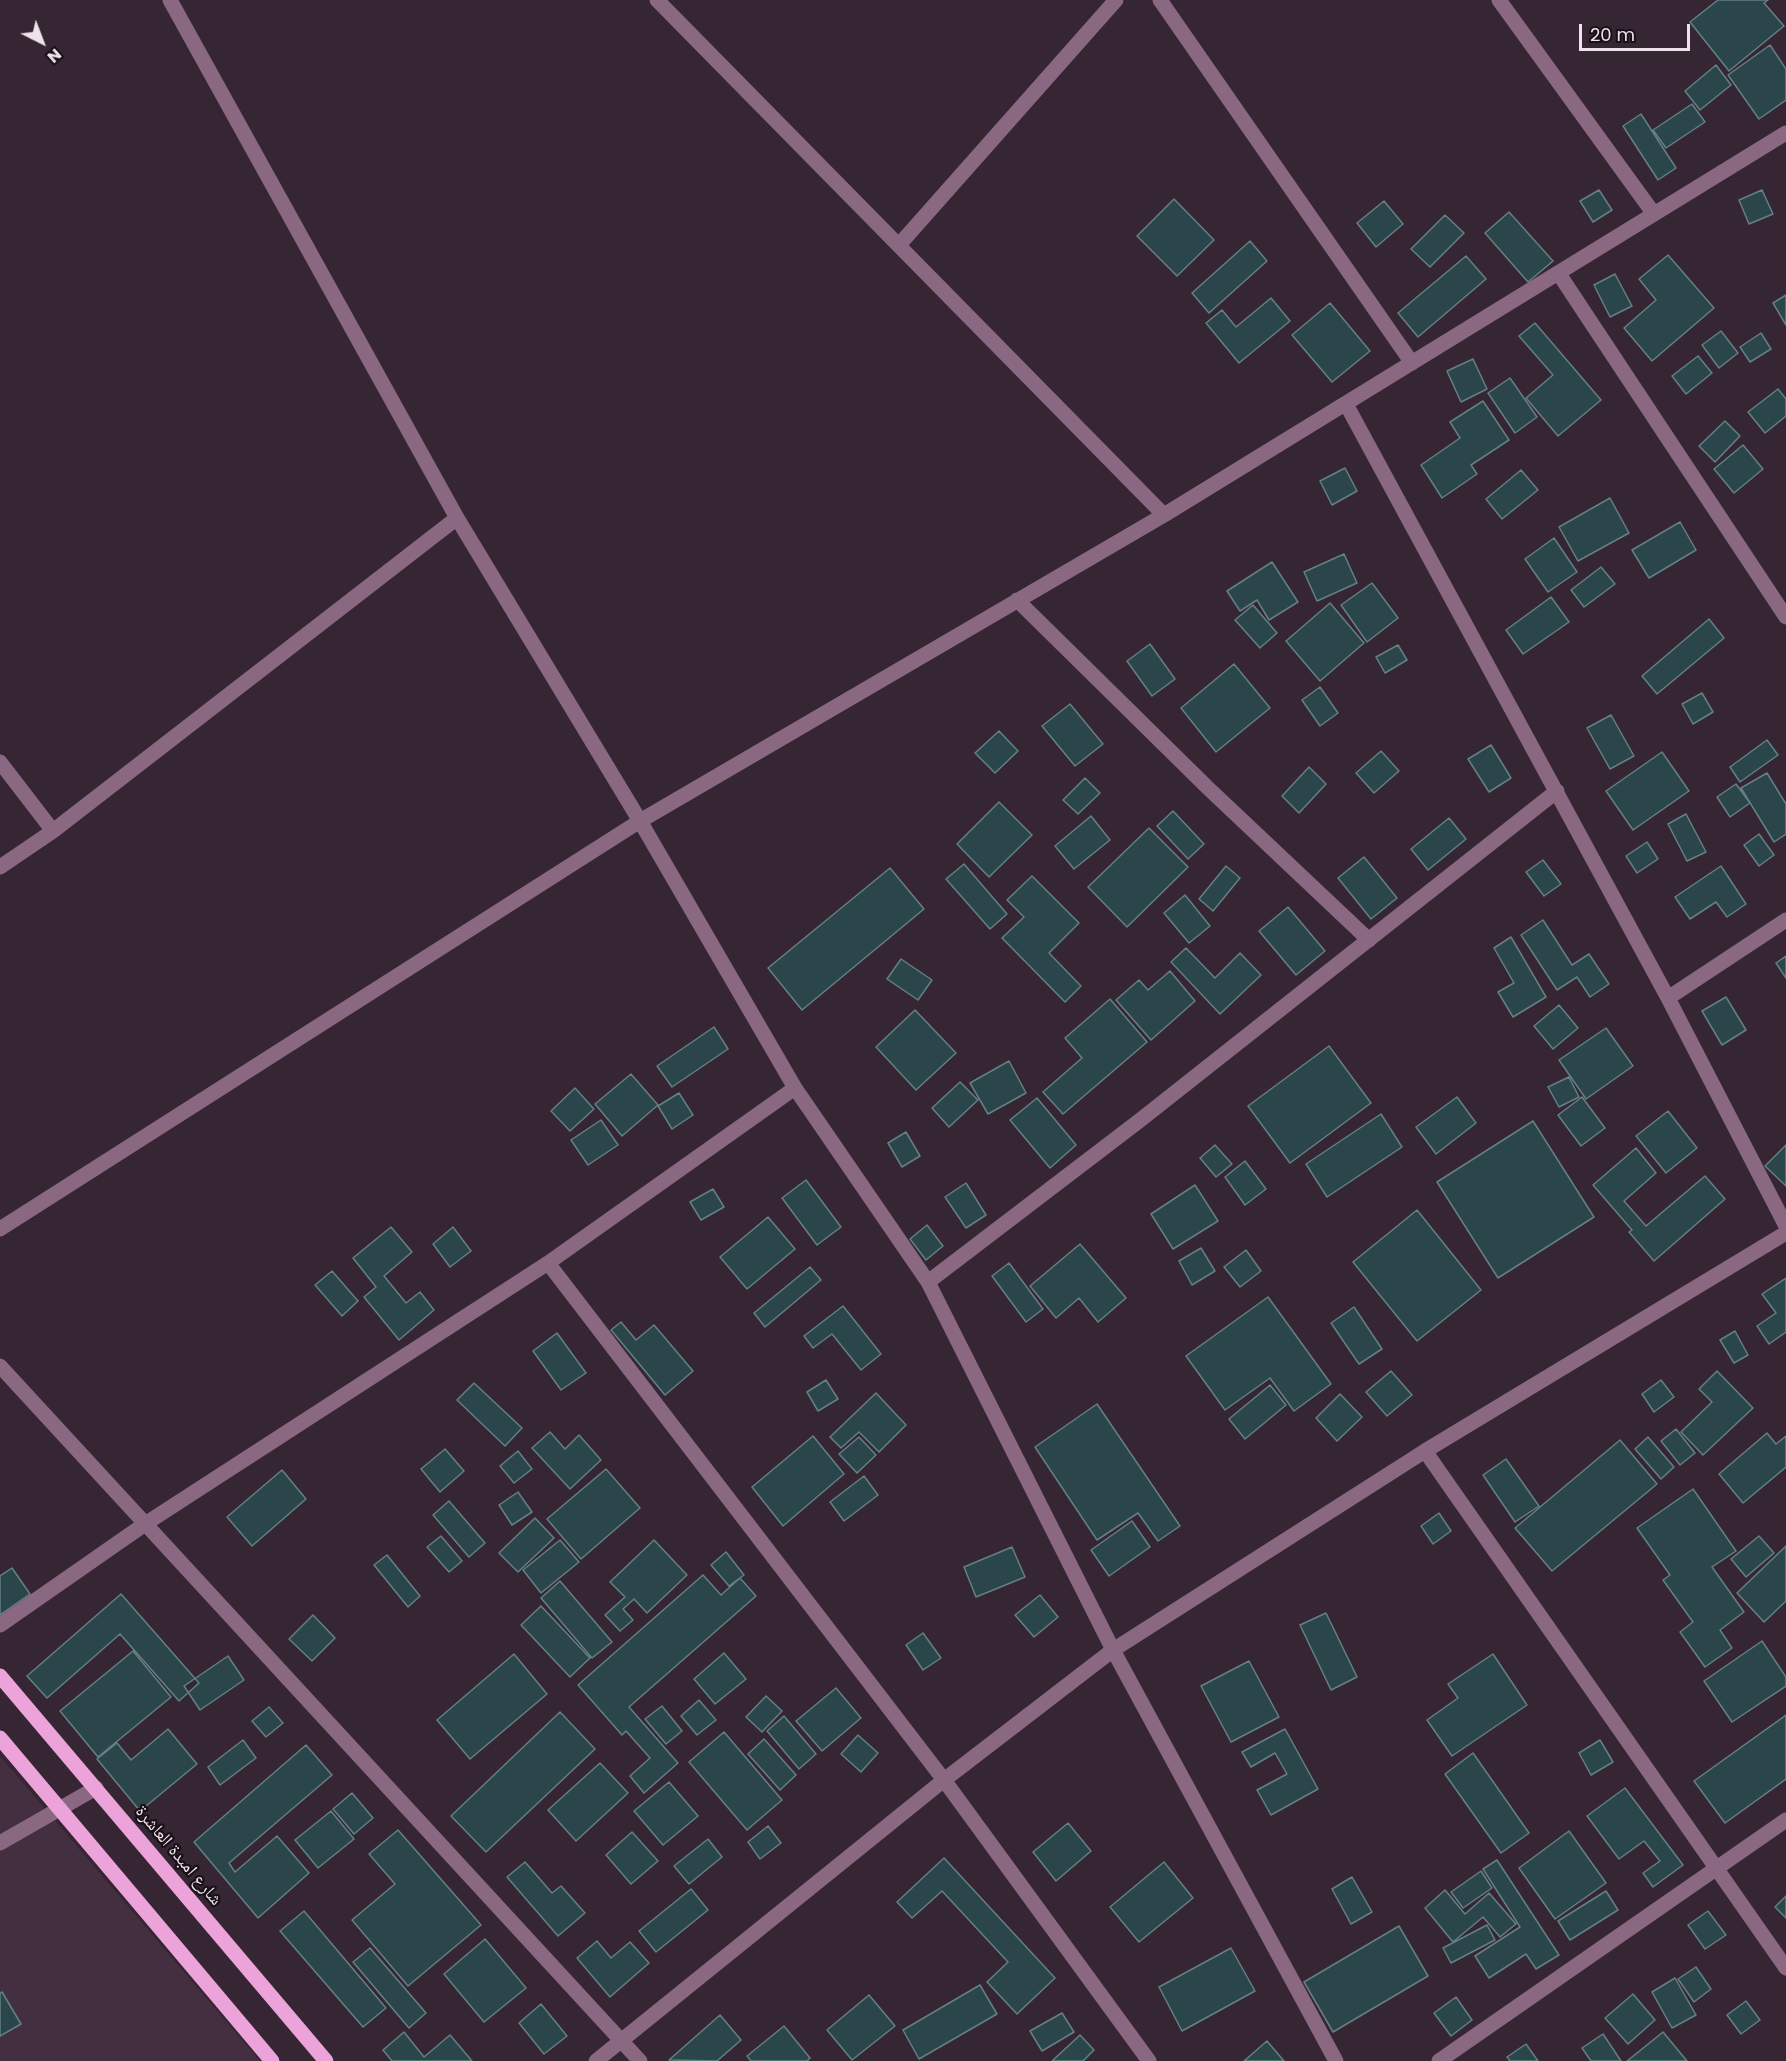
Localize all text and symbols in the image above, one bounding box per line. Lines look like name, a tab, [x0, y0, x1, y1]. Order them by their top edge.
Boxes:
north arrow	[12, 12, 72, 72]
scale bar	[1582, 12, 1693, 50]
text: 20 m	[1590, 22, 1635, 47]
text: N	[42, 43, 67, 68]
street label: شارع امبدة العاشرة	[130, 1802, 226, 1910]

